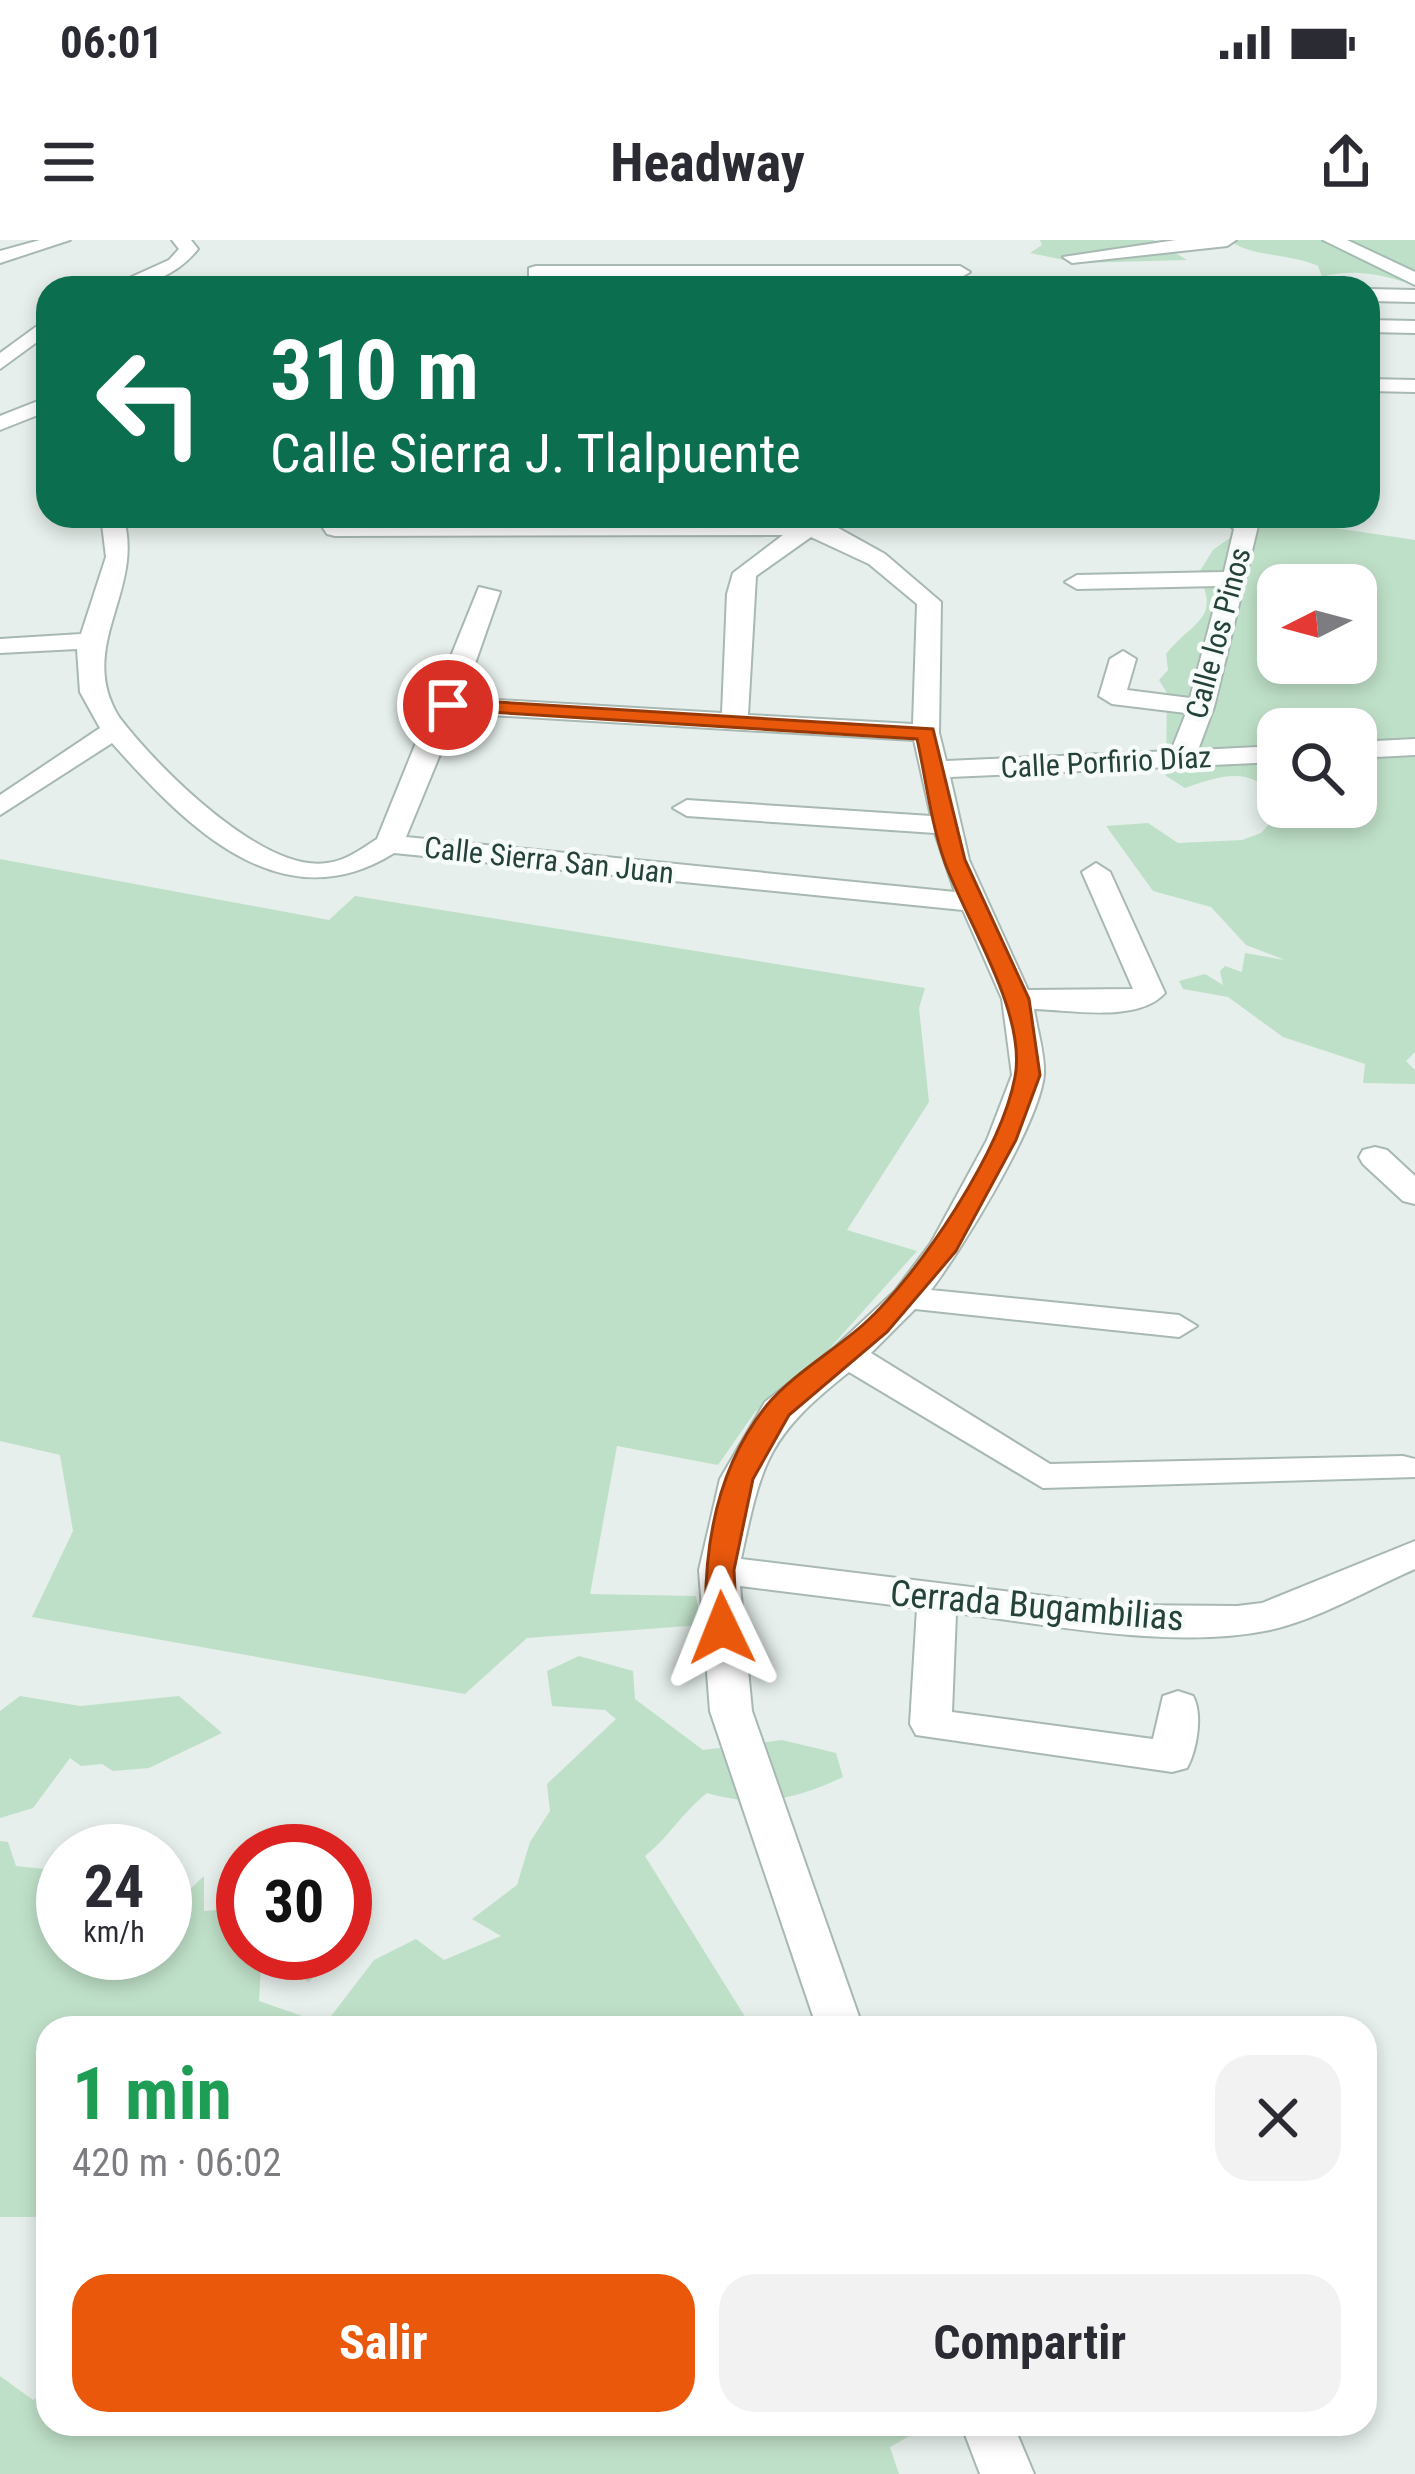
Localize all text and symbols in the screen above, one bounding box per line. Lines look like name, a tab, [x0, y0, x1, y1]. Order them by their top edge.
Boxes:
text: 06:01	[60, 16, 163, 69]
icon: menu	[36, 129, 102, 195]
icon: share	[1313, 129, 1379, 195]
text: Headway	[610, 131, 805, 194]
text: 310 m	[270, 321, 479, 420]
icon: left	[72, 324, 228, 480]
text: Calle Sierra J. Tlalpuente	[270, 422, 801, 485]
street label: Calle los Pinos	[1178, 544, 1258, 722]
north arrow	[1257, 564, 1377, 684]
map controls	[1257, 564, 1377, 828]
pin	[397, 654, 499, 756]
icon: arrive	[415, 672, 481, 738]
button: search	[1257, 708, 1377, 828]
street label: Calle Porfirio Díaz	[1000, 739, 1212, 785]
street label: Calle Sierra San Juan	[422, 829, 676, 891]
position arrow	[659, 1565, 785, 1691]
street label: Cerrada Bugambilias	[888, 1572, 1186, 1640]
speed limit sign: 30	[216, 1824, 372, 1980]
text: 24	[84, 1851, 144, 1922]
text: km/h	[83, 1914, 145, 1949]
text: 1 min	[72, 2052, 232, 2137]
button: close	[1215, 2055, 1341, 2181]
text: 420 m · 06:02	[72, 2140, 282, 2186]
button: Salir	[72, 2274, 695, 2412]
button: Compartir	[719, 2274, 1341, 2412]

